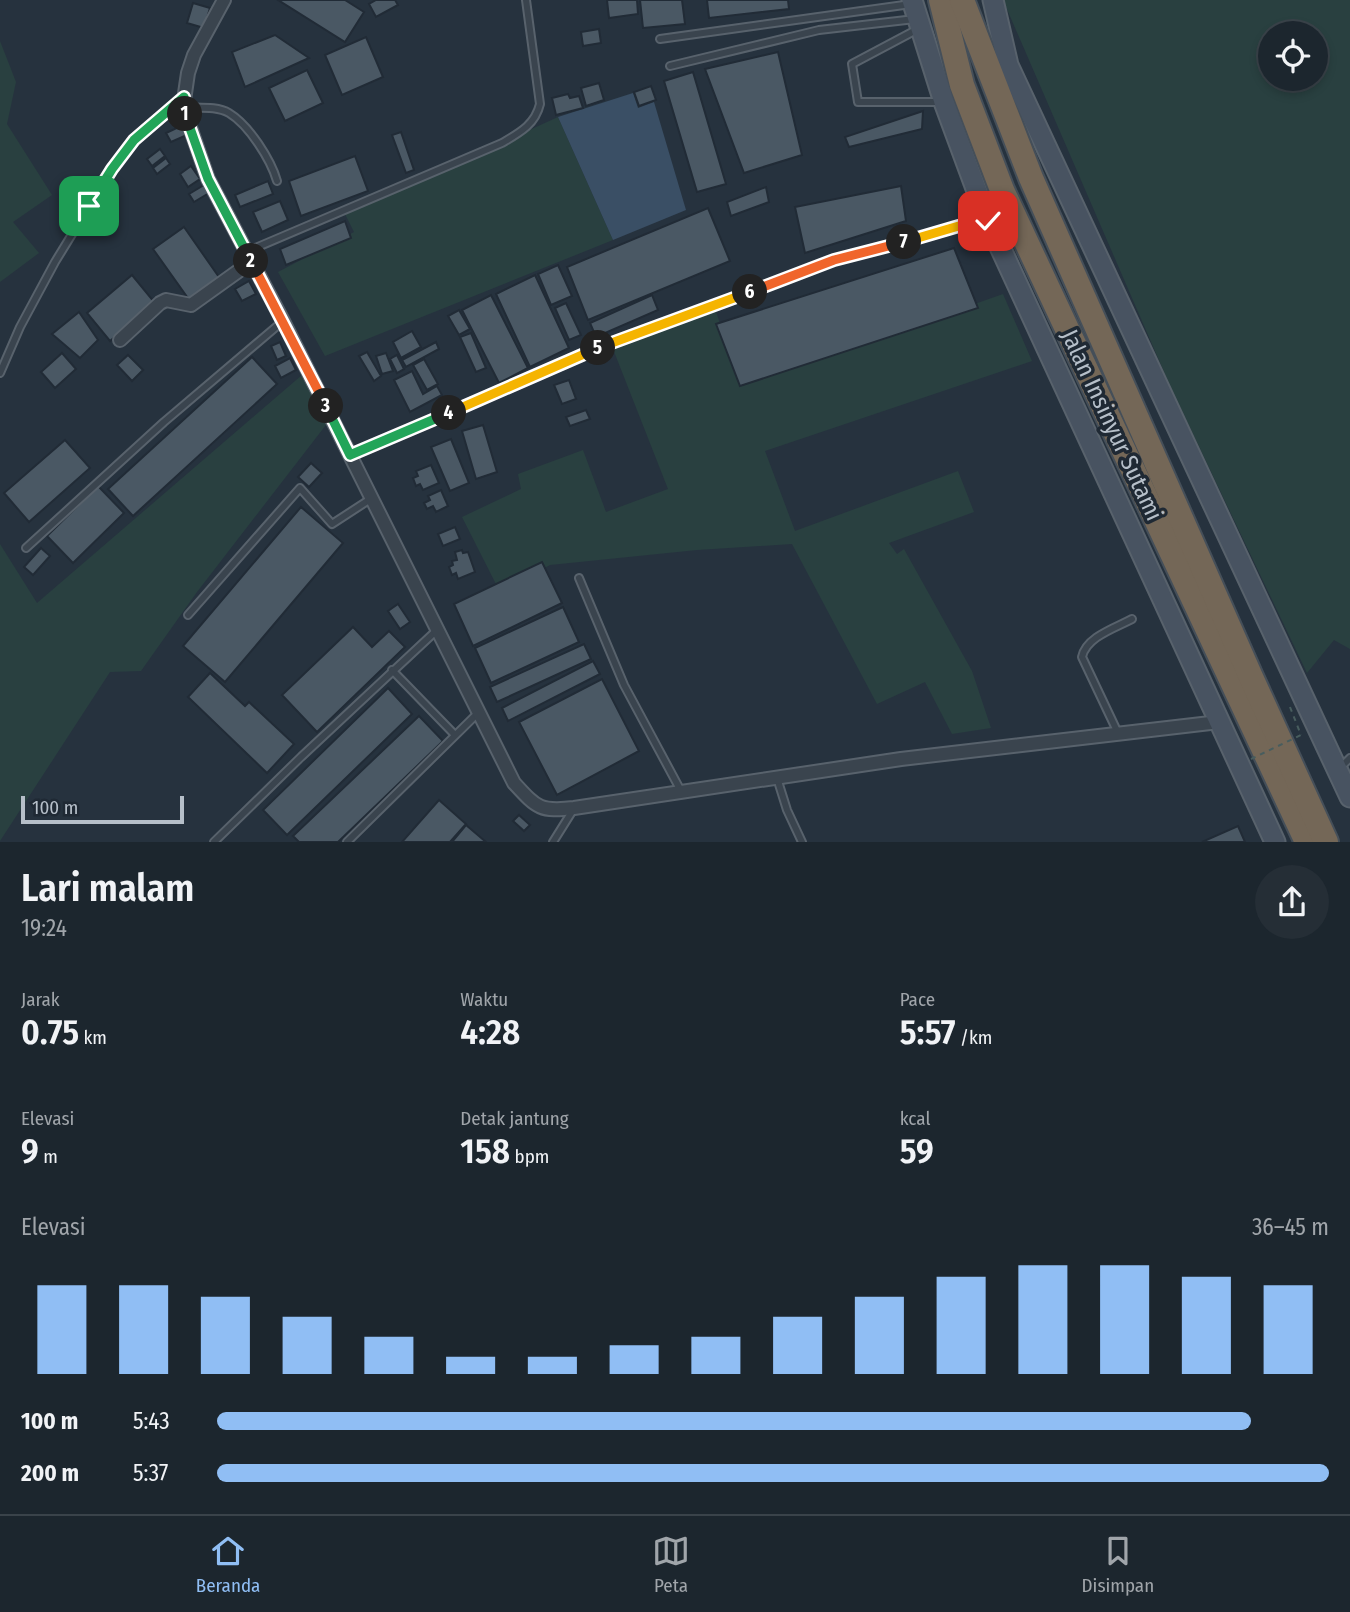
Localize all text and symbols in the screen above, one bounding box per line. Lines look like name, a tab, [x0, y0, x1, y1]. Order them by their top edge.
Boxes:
map controls	[1258, 21, 1328, 91]
button: locate	[1258, 21, 1328, 91]
pin: 1	[168, 96, 202, 132]
text: 1	[180, 102, 189, 125]
pin	[59, 176, 119, 236]
icon: arrive	[70, 187, 108, 225]
pin	[958, 191, 1018, 251]
icon: check	[969, 202, 1007, 240]
pin: 7	[886, 224, 922, 260]
text: 7	[899, 230, 908, 253]
pin: 2	[233, 244, 268, 278]
text: 2	[246, 249, 255, 272]
pin: 6	[732, 274, 768, 310]
text: 6	[745, 280, 754, 303]
street label: Jalan Insinyur Sutami	[1055, 325, 1169, 525]
pin: 5	[580, 330, 616, 366]
text: 5	[593, 336, 602, 359]
pin: 3	[308, 388, 344, 424]
text: 3	[321, 394, 330, 417]
pin: 4	[432, 396, 466, 430]
text: 4	[444, 401, 453, 424]
scale bar	[21, 793, 184, 825]
text: 100 m	[32, 796, 78, 819]
text: Lari malam	[21, 865, 194, 911]
button: share	[1255, 865, 1329, 939]
text: 19:24	[21, 914, 67, 942]
text: Jarak	[21, 988, 60, 1011]
text: Waktu	[460, 988, 508, 1011]
text: Pace	[900, 988, 935, 1011]
text: 0.75	[21, 1011, 79, 1053]
text: 4:28	[460, 1011, 520, 1053]
text: 5:57	[900, 1011, 956, 1053]
text: km	[79, 1026, 107, 1049]
text: /km	[956, 1026, 992, 1049]
text: Elevasi	[21, 1107, 74, 1130]
text: Detak jantung	[460, 1107, 569, 1130]
text: kcal	[900, 1107, 930, 1130]
text: 9	[21, 1130, 39, 1172]
text: 158	[460, 1130, 510, 1172]
text: 59	[900, 1130, 934, 1172]
text: m	[39, 1145, 58, 1168]
text: bpm	[510, 1145, 549, 1168]
text: Elevasi	[21, 1213, 86, 1241]
text: 36–45 m	[1252, 1213, 1329, 1241]
text: 100 m	[21, 1407, 78, 1435]
text: 5:43	[133, 1407, 170, 1435]
text: 200 m	[21, 1459, 79, 1487]
text: 5:37	[133, 1459, 168, 1487]
tab: Beranda	[196, 1532, 260, 1597]
tab: Peta	[652, 1532, 690, 1597]
tab: Disimpan	[1082, 1532, 1154, 1597]

